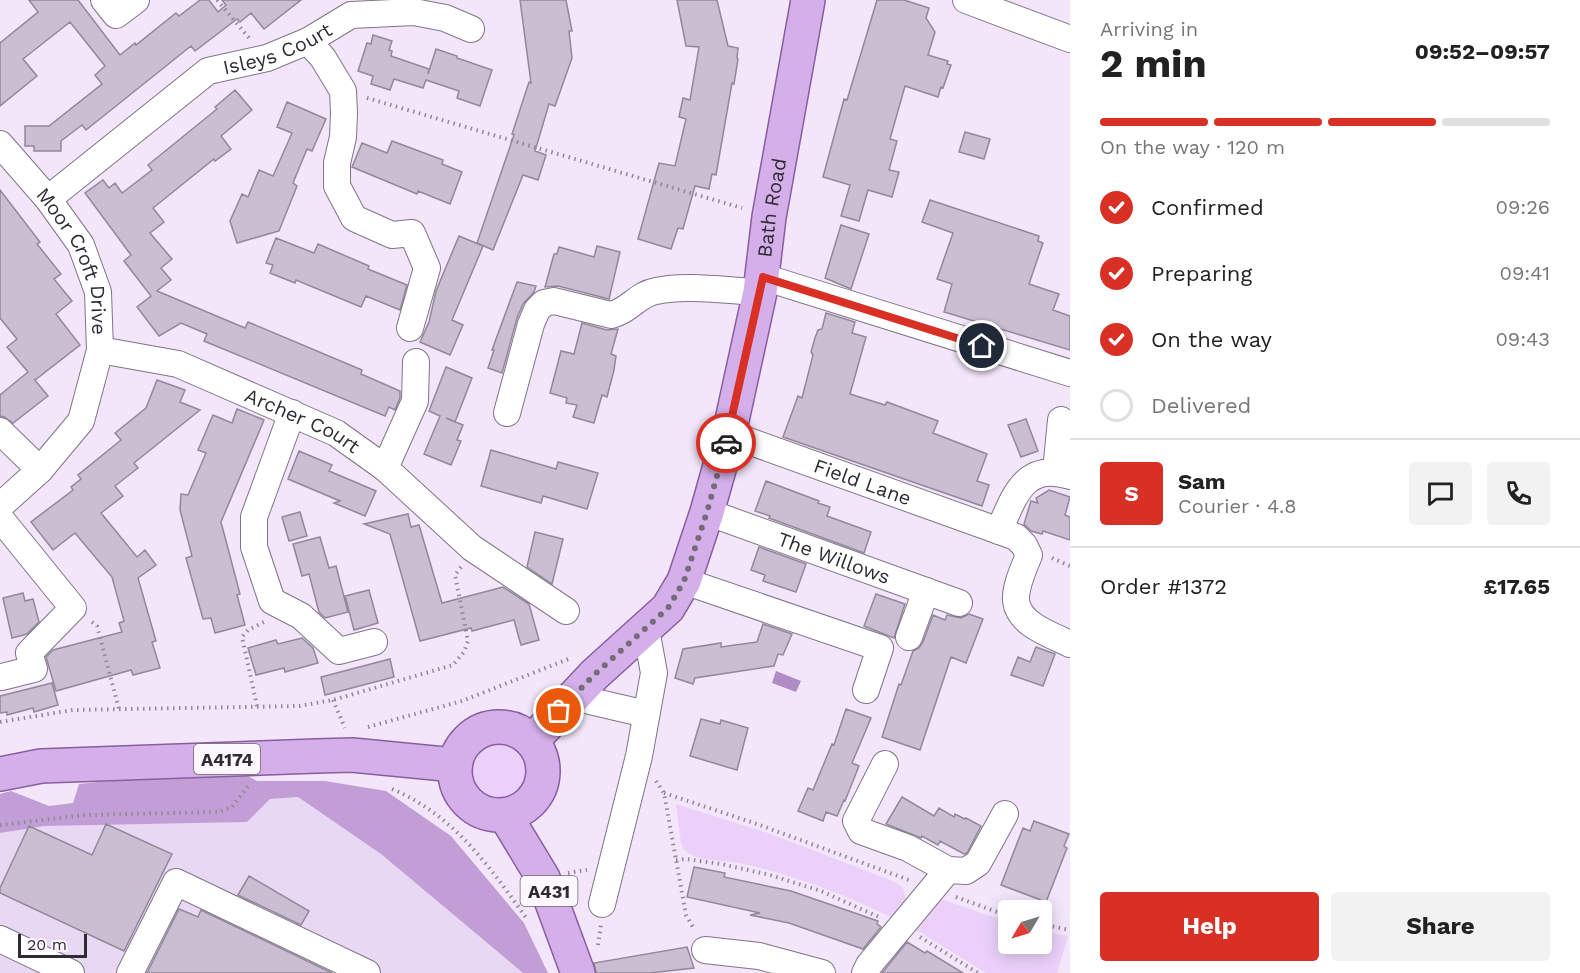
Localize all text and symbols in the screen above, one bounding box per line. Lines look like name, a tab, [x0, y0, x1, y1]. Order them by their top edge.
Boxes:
street label: Isleys Court	[221, 17, 337, 79]
text: Arriving in	[1100, 17, 1198, 41]
text: 09:52–09:57	[1415, 39, 1550, 64]
text: 2 min	[1100, 41, 1207, 86]
text: On the way · 120 m	[1100, 135, 1285, 159]
street label: Bath Road	[752, 156, 791, 259]
street label: Moor Croft Drive	[31, 183, 111, 335]
icon: check	[1100, 191, 1133, 224]
text: Confirmed	[1151, 195, 1264, 220]
text: 09:26	[1495, 195, 1550, 219]
icon: check	[1100, 257, 1133, 290]
text: Preparing	[1151, 261, 1252, 286]
text: 09:41	[1500, 261, 1550, 285]
pin	[956, 320, 1007, 371]
icon: check	[1100, 323, 1133, 356]
text: On the way	[1151, 327, 1272, 352]
text: 09:43	[1495, 327, 1550, 351]
icon: home	[965, 329, 998, 362]
street label: Archer Court	[241, 383, 365, 459]
text: Delivered	[1151, 393, 1251, 418]
courier	[696, 413, 756, 473]
icon: car	[710, 427, 743, 460]
street label: Field Lane	[811, 453, 915, 510]
button: chat	[1409, 462, 1472, 525]
button: phone	[1487, 462, 1550, 525]
text: Sam	[1178, 469, 1226, 494]
text: S	[1124, 481, 1139, 506]
text: Courier · 4.8	[1178, 494, 1297, 518]
street label: The Willows	[775, 527, 893, 589]
text: Order #1372	[1100, 574, 1227, 599]
text: £17.65	[1483, 574, 1550, 599]
pin	[533, 685, 584, 736]
icon: bag	[542, 694, 575, 727]
road number: A4174	[194, 744, 260, 774]
road number: A431	[520, 876, 578, 906]
button: Help	[1100, 892, 1319, 961]
button: Share	[1331, 892, 1550, 961]
north arrow	[998, 900, 1052, 954]
map controls	[998, 900, 1052, 954]
scale bar	[18, 931, 87, 958]
text: 20 m	[27, 935, 67, 954]

